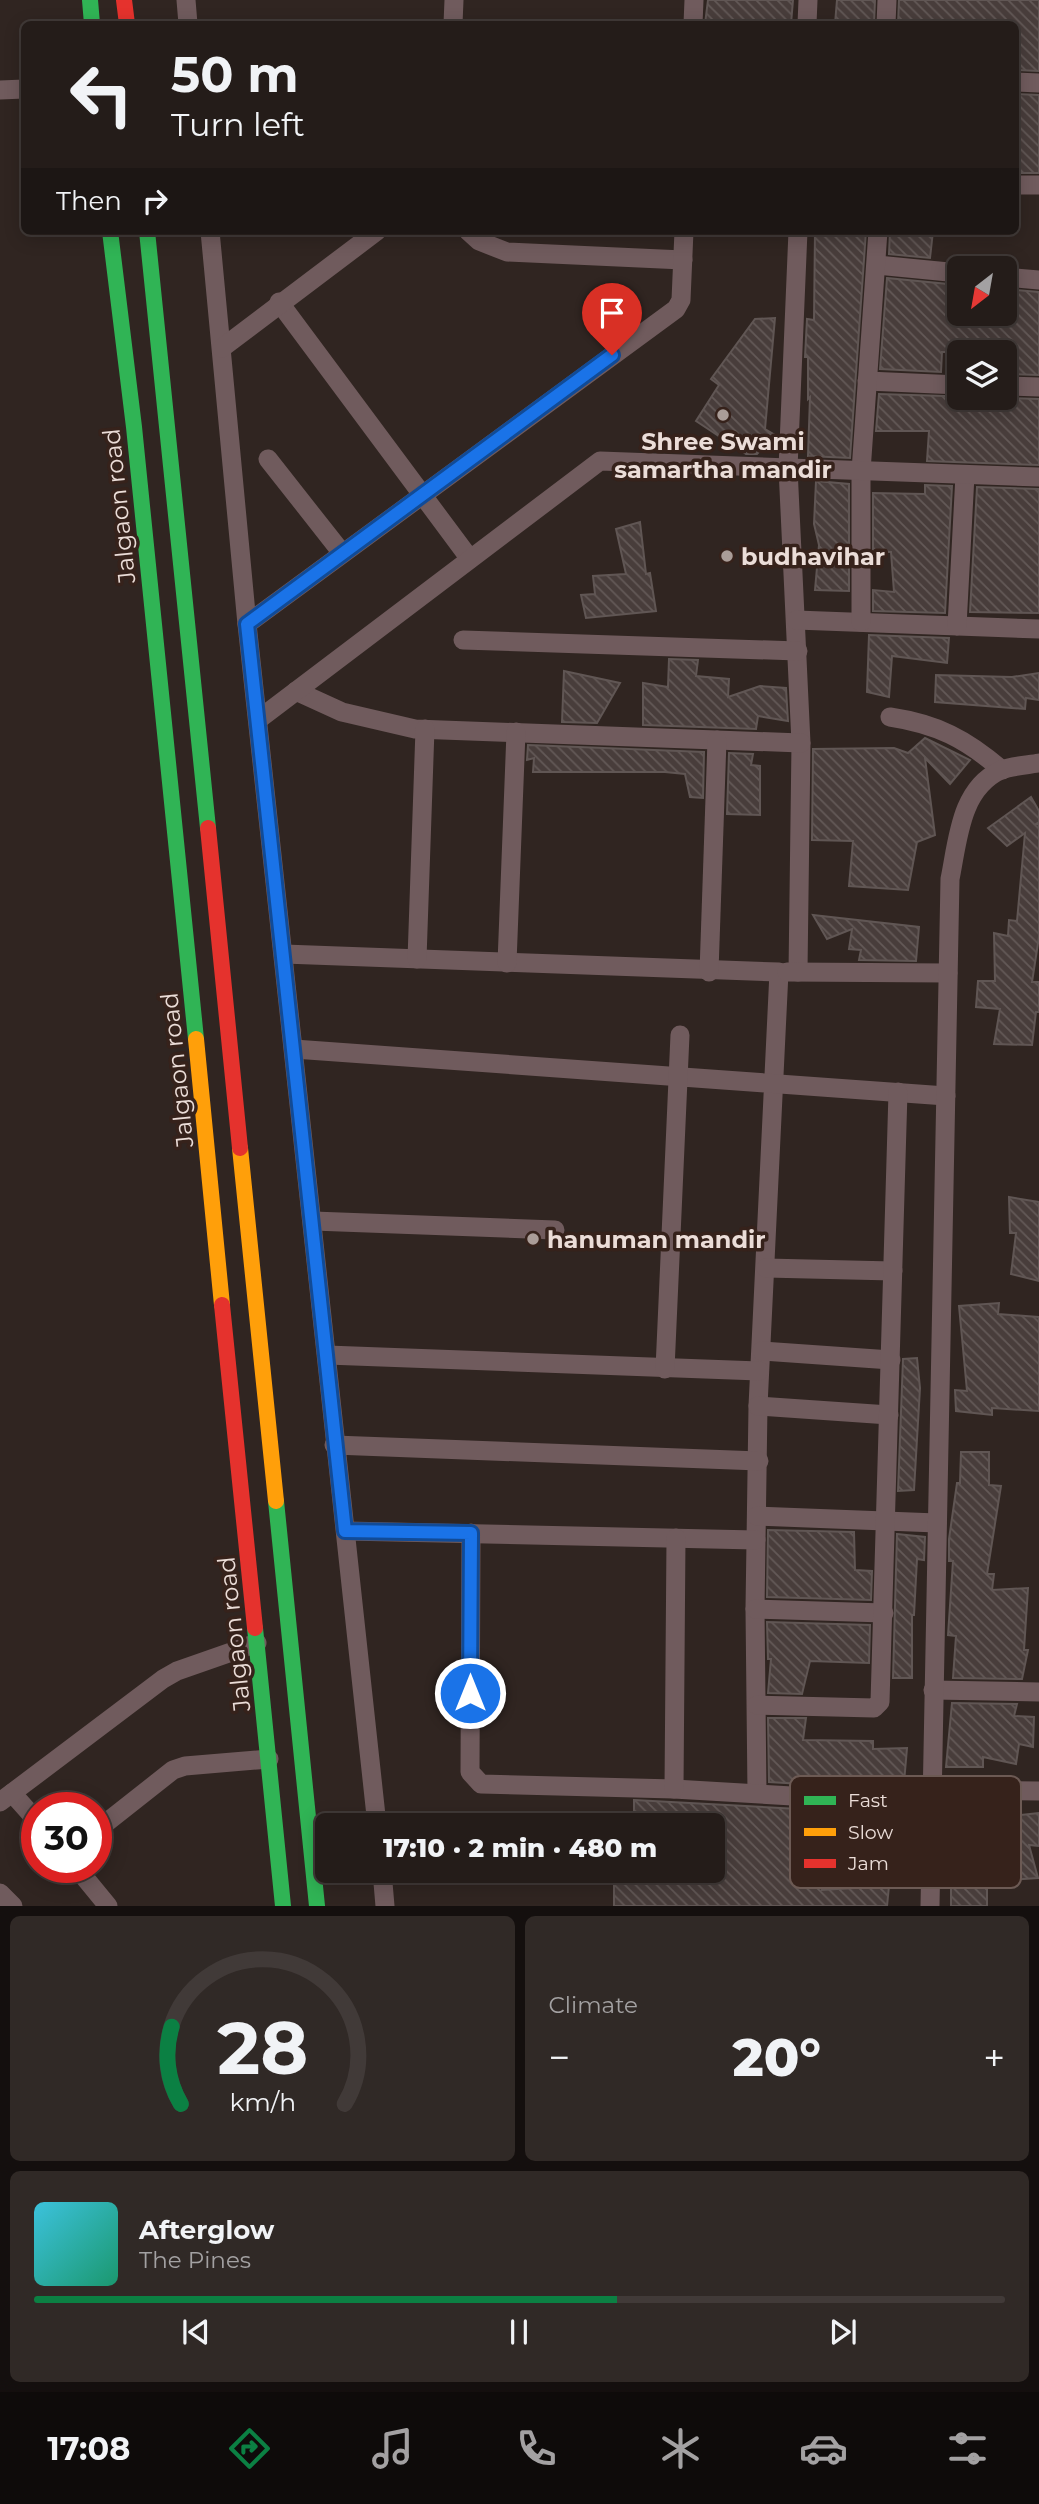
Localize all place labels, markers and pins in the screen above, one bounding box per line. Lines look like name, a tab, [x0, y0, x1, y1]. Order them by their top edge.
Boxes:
pin	[582, 283, 642, 355]
marker: Shree Swami samartha mandir	[715, 407, 731, 423]
place label: Shree Swami samartha mandir	[614, 427, 832, 484]
place label: budhavihar	[741, 542, 885, 571]
marker: budhavihar	[719, 548, 735, 564]
place label: hanuman mandir	[547, 1225, 766, 1254]
marker: hanuman mandir	[525, 1231, 541, 1247]

